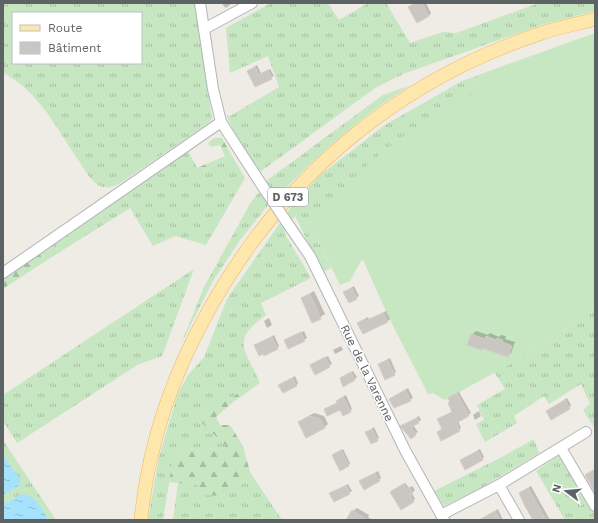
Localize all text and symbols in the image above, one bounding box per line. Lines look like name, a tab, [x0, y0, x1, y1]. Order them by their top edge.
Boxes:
legend	[12, 12, 142, 64]
text: Route	[48, 21, 82, 35]
text: Bâtiment	[48, 41, 101, 55]
road number: D 673	[268, 188, 308, 206]
street label: Rue de la Varenne	[337, 322, 397, 424]
north arrow	[546, 471, 586, 511]
text: N	[549, 483, 564, 494]

